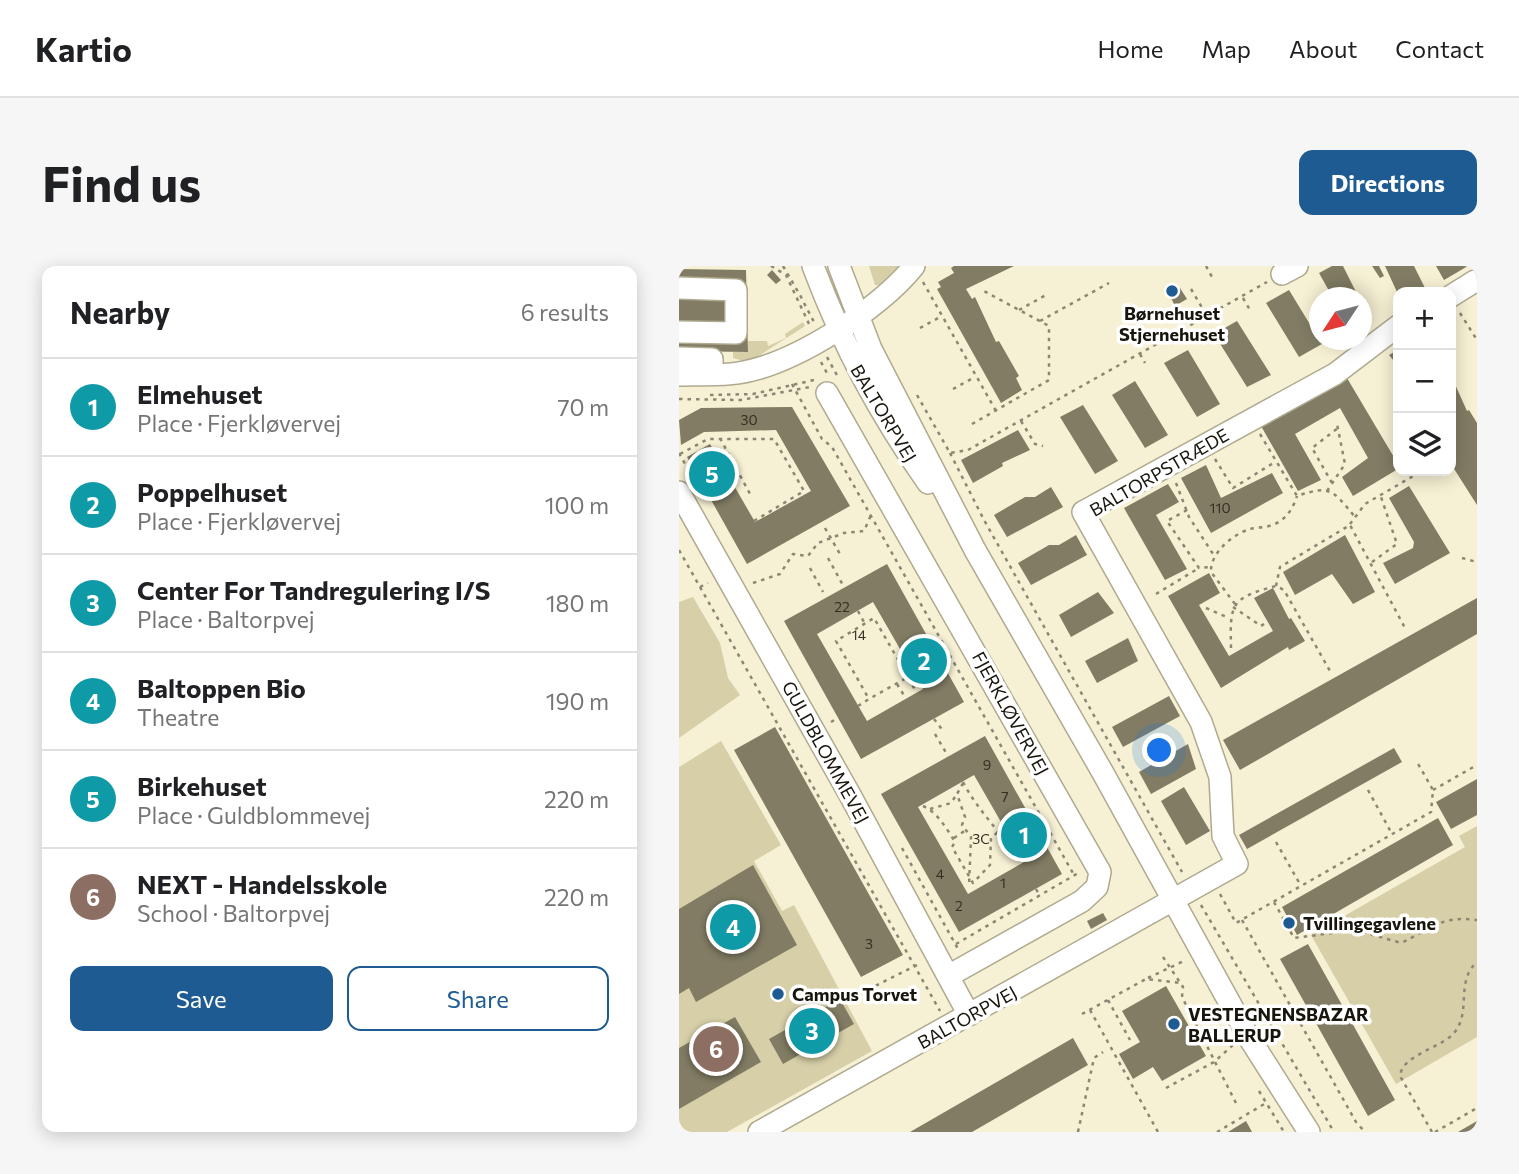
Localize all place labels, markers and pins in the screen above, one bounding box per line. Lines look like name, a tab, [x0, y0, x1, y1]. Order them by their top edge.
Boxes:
marker: Børnehuset Stjernehuset	[1164, 283, 1180, 299]
place label: Børnehuset Stjernehuset	[1119, 302, 1225, 345]
pin: 5	[689, 448, 735, 500]
pin: 2	[901, 635, 947, 687]
pin: 1	[1001, 809, 1047, 861]
pin: 4	[710, 901, 756, 953]
place label: Tvillingegavlene	[1303, 912, 1436, 934]
marker: Tvillingegavlene	[1281, 915, 1297, 931]
place label: Campus Torvet	[792, 983, 918, 1005]
marker: Campus Torvet	[770, 986, 786, 1002]
place label: VESTEGNENSBAZAR BALLERUP	[1188, 1003, 1369, 1046]
pin: 3	[789, 1005, 835, 1057]
marker: VESTEGNENSBAZAR BALLERUP	[1166, 1016, 1182, 1032]
pin: 6	[693, 1023, 739, 1075]

